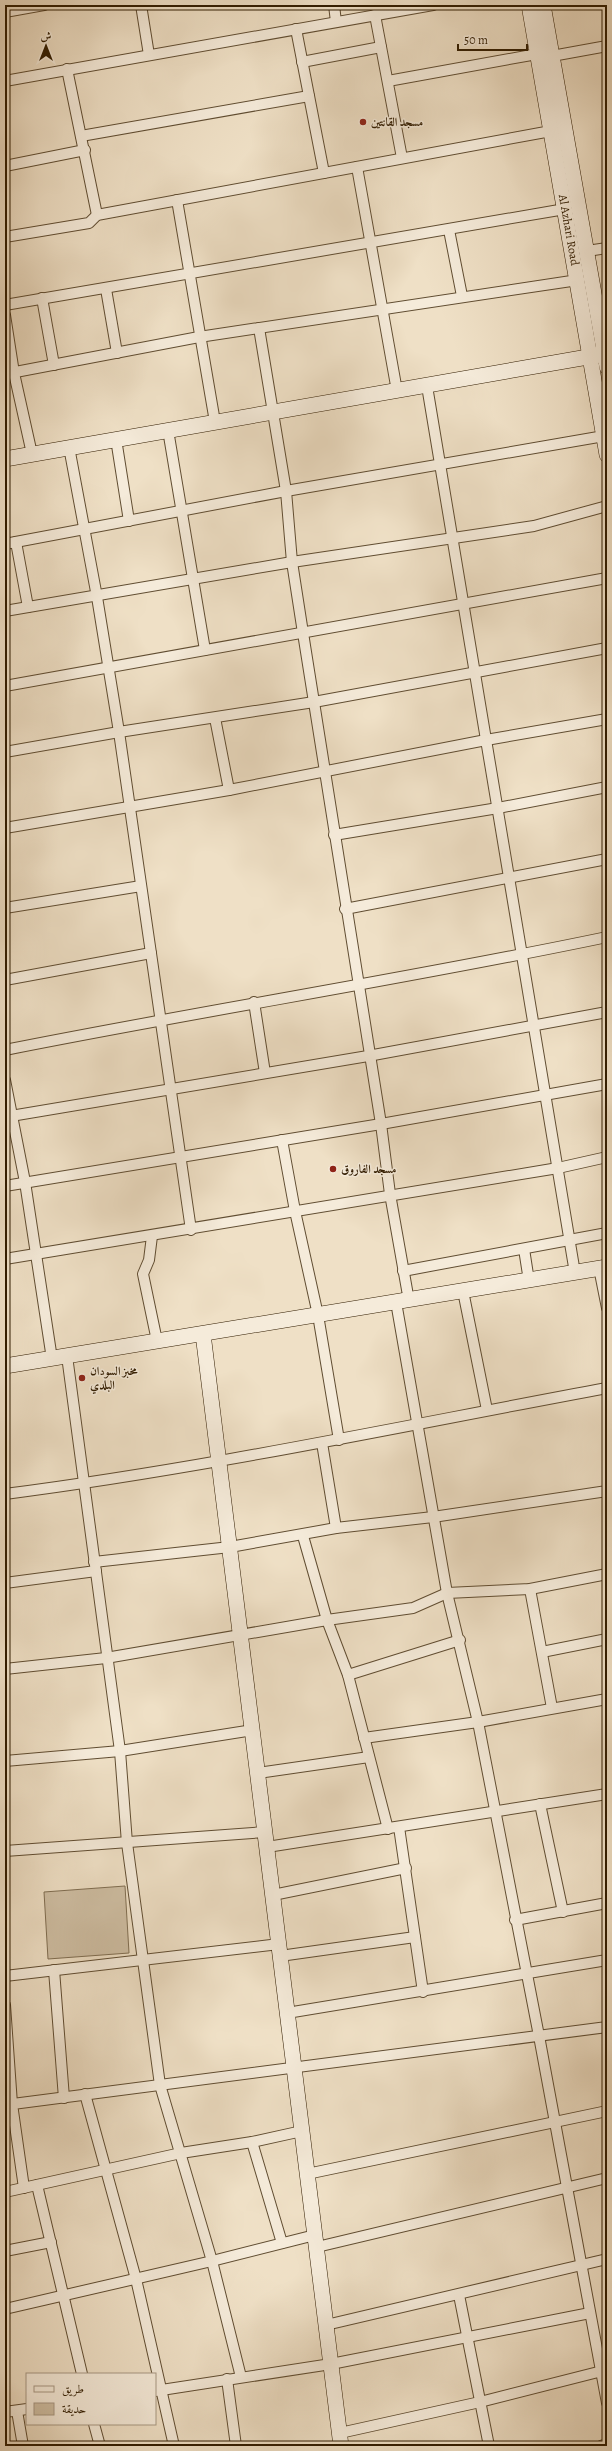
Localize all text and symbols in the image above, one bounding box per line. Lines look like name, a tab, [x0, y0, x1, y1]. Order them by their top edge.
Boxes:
north arrow	[26, 26, 66, 66]
scale bar	[458, 26, 527, 52]
text: ش	[41, 29, 52, 44]
text: 50 m	[464, 32, 488, 48]
place label: مسجد القانتين	[371, 114, 423, 130]
marker: مسجد القانتين	[358, 117, 368, 127]
street label: Al Azhari Road	[555, 192, 583, 267]
place label: مسجد الفاروق	[341, 1161, 397, 1177]
marker: مسجد الفاروق	[328, 1164, 338, 1174]
place label: مخبز السودان البلدي	[90, 1363, 138, 1395]
marker: مخبز السودان البلدي	[77, 1373, 87, 1383]
legend	[26, 2373, 156, 2425]
text: طريق	[62, 2381, 84, 2397]
text: حديقة	[62, 2401, 86, 2417]

